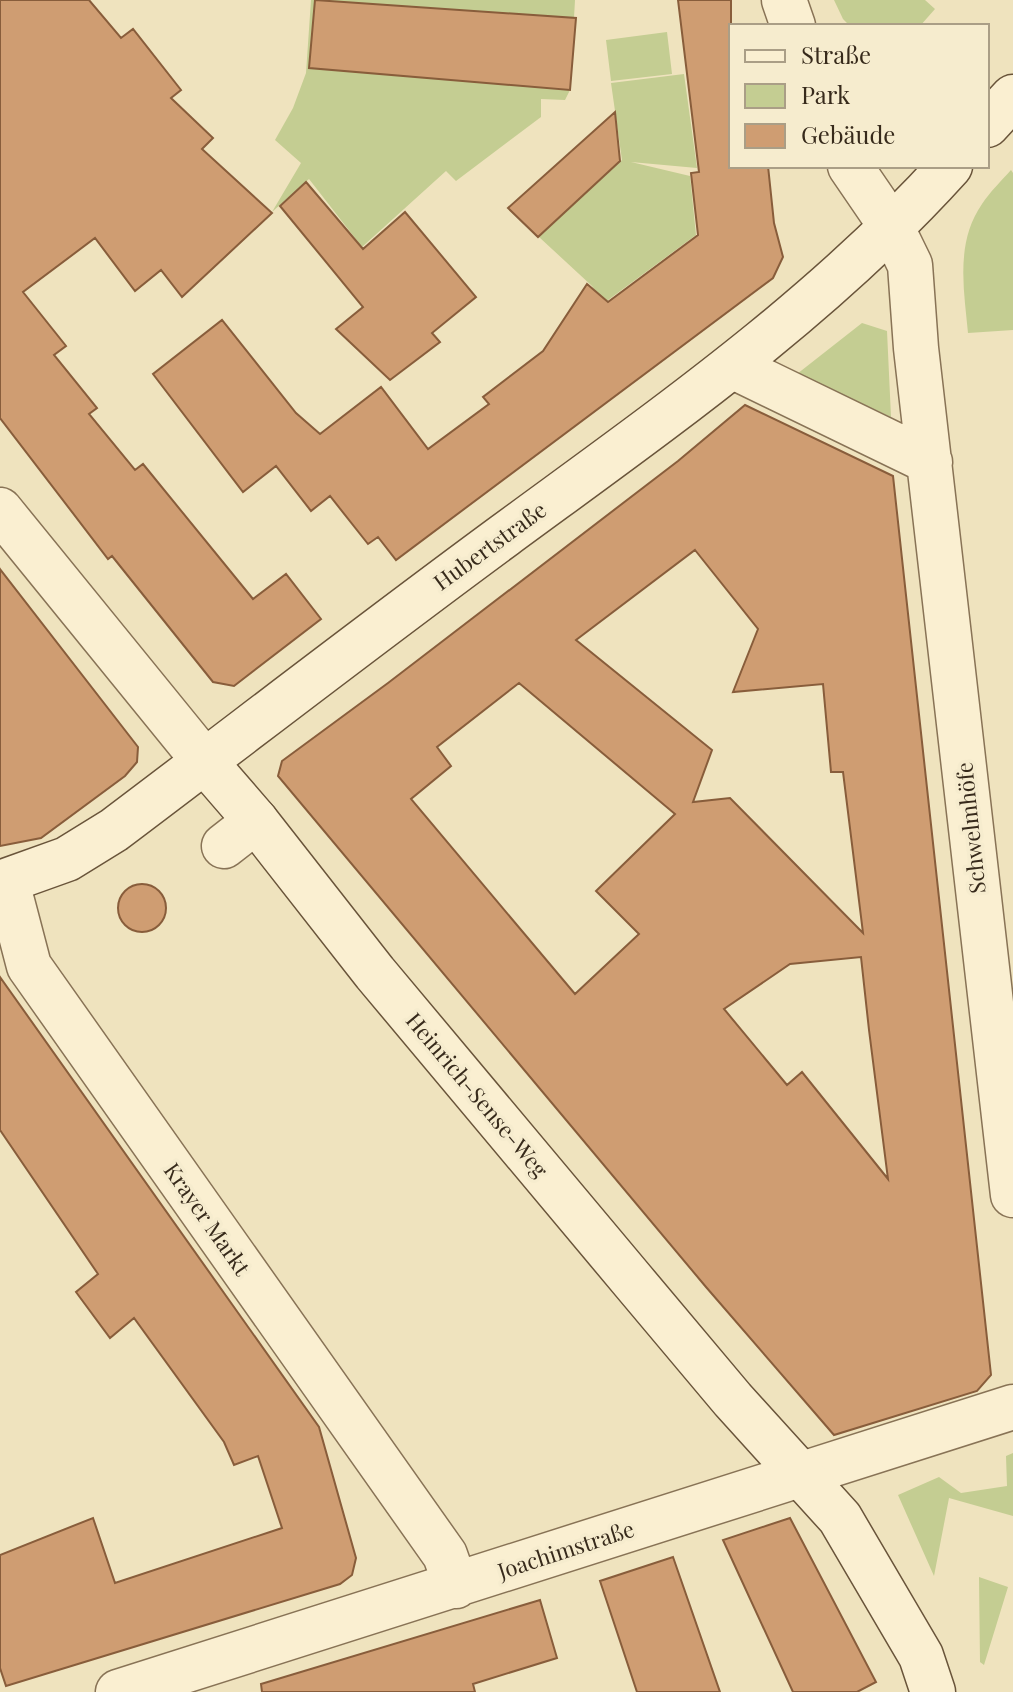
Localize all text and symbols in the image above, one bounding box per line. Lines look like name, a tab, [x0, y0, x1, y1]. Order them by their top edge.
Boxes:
legend	[729, 24, 989, 168]
text: Straße	[801, 38, 871, 70]
text: Park	[801, 78, 851, 110]
text: Gebäude	[801, 118, 896, 150]
street label: Hubertstraße	[427, 494, 552, 596]
street label: Schwelmhöfe	[948, 761, 992, 895]
street label: Heinrich-Sense-Weg	[400, 1006, 556, 1183]
street label: Krayer Markt	[158, 1156, 258, 1282]
street label: Joachimstraße	[493, 1513, 638, 1586]

